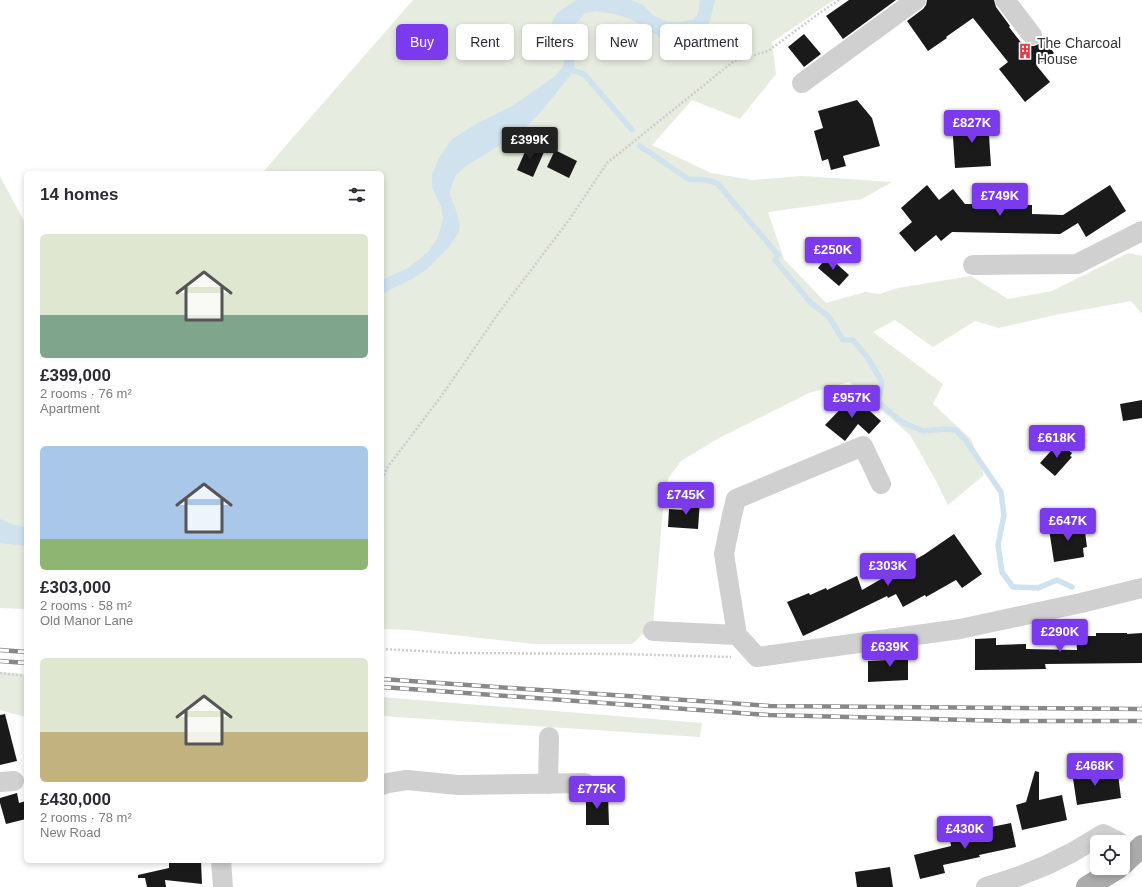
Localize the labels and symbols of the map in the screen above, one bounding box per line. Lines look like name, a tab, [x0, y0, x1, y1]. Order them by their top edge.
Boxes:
place label: The Charcoal House	[1037, 35, 1121, 67]
building icon: The Charcoal House	[1016, 42, 1034, 60]
pin: £827K	[944, 110, 1000, 144]
pin: £399K	[502, 127, 558, 161]
pin: £749K	[972, 183, 1028, 217]
pin: £250K	[805, 237, 861, 271]
pin: £957K	[824, 385, 880, 419]
pin: £618K	[1029, 425, 1085, 459]
pin: £745K	[658, 482, 714, 516]
pin: £647K	[1040, 508, 1096, 542]
pin: £303K	[860, 553, 916, 587]
pin: £290K	[1032, 619, 1088, 653]
pin: £639K	[862, 634, 918, 668]
pin: £468K	[1067, 753, 1123, 787]
pin: £775K	[569, 776, 625, 810]
pin: £430K	[937, 816, 993, 850]

